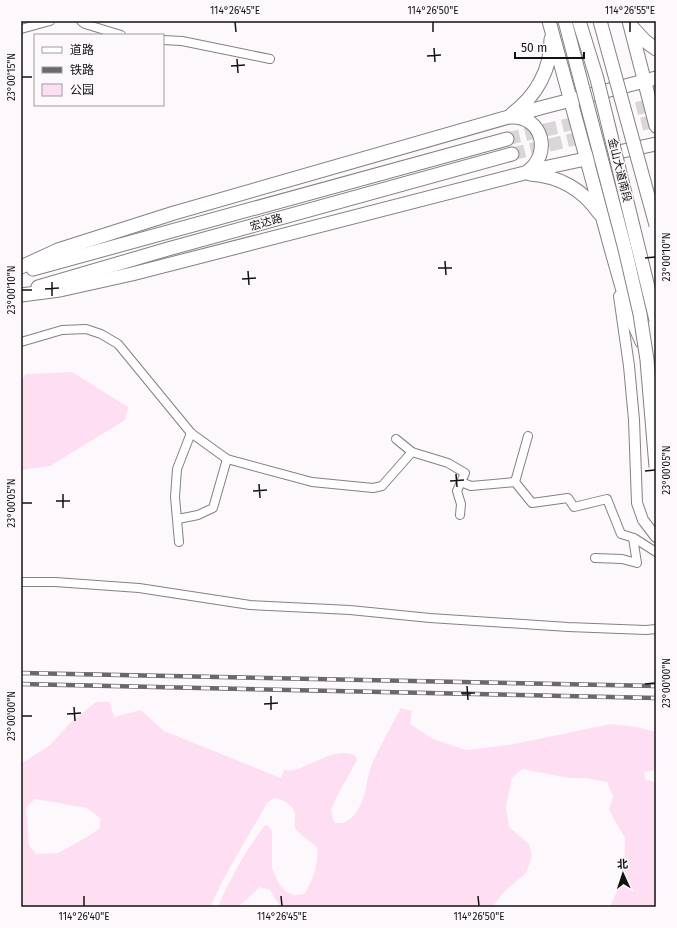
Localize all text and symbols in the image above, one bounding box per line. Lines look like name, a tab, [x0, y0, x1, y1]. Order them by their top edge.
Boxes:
text: 114°26'45"E	[210, 5, 260, 17]
text: 114°26'50"E	[407, 5, 459, 17]
text: 114°26'55"E	[605, 5, 655, 17]
legend	[34, 34, 164, 106]
scale bar	[515, 34, 584, 60]
text: 50 m	[521, 41, 547, 55]
text: 道路	[70, 43, 94, 57]
text: 23°00'15"N	[6, 53, 18, 101]
text: 铁路	[70, 63, 94, 77]
text: 公园	[70, 83, 94, 97]
street label: 金山大道南段	[605, 137, 634, 204]
street label: 宏达路	[248, 212, 284, 233]
text: 23°00'10"N	[661, 233, 673, 282]
text: 23°00'10"N	[6, 266, 18, 315]
text: 23°00'05"N	[661, 445, 673, 495]
text: 23°00'05"N	[6, 478, 18, 528]
text: 23°00'00"N	[661, 658, 673, 708]
text: 23°00'00"N	[6, 691, 18, 741]
north arrow	[603, 854, 643, 894]
text: 北	[617, 858, 628, 871]
text: 114°26'40"E	[58, 911, 110, 923]
text: 114°26'45"E	[257, 911, 307, 923]
text: 114°26'50"E	[453, 911, 505, 923]

